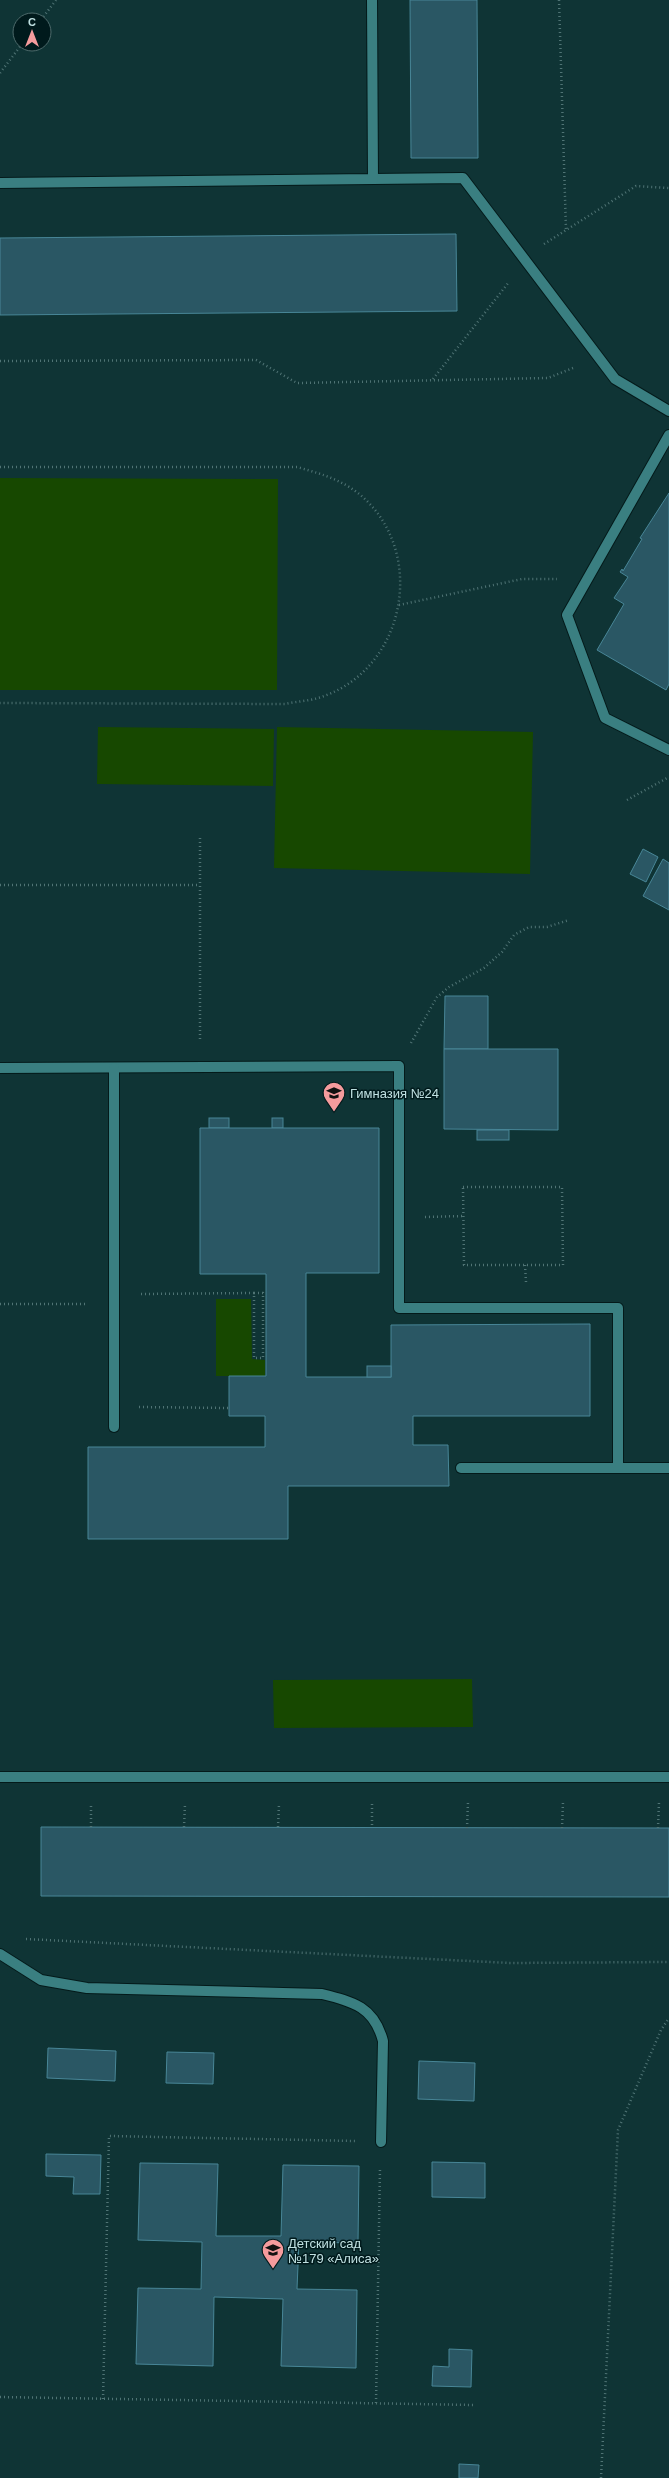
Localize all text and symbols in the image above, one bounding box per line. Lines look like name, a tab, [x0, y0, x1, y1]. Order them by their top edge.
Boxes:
north arrow	[12, 12, 52, 52]
text: С	[28, 16, 36, 28]
school or university icon: Гимназия №24	[321, 1080, 347, 1113]
place label: Гимназия №24	[350, 1086, 439, 1101]
place label: Детский сад №179 «Алиса»	[288, 2236, 379, 2266]
school or university icon: Детский сад №179 «Алиса»	[260, 2237, 286, 2270]

